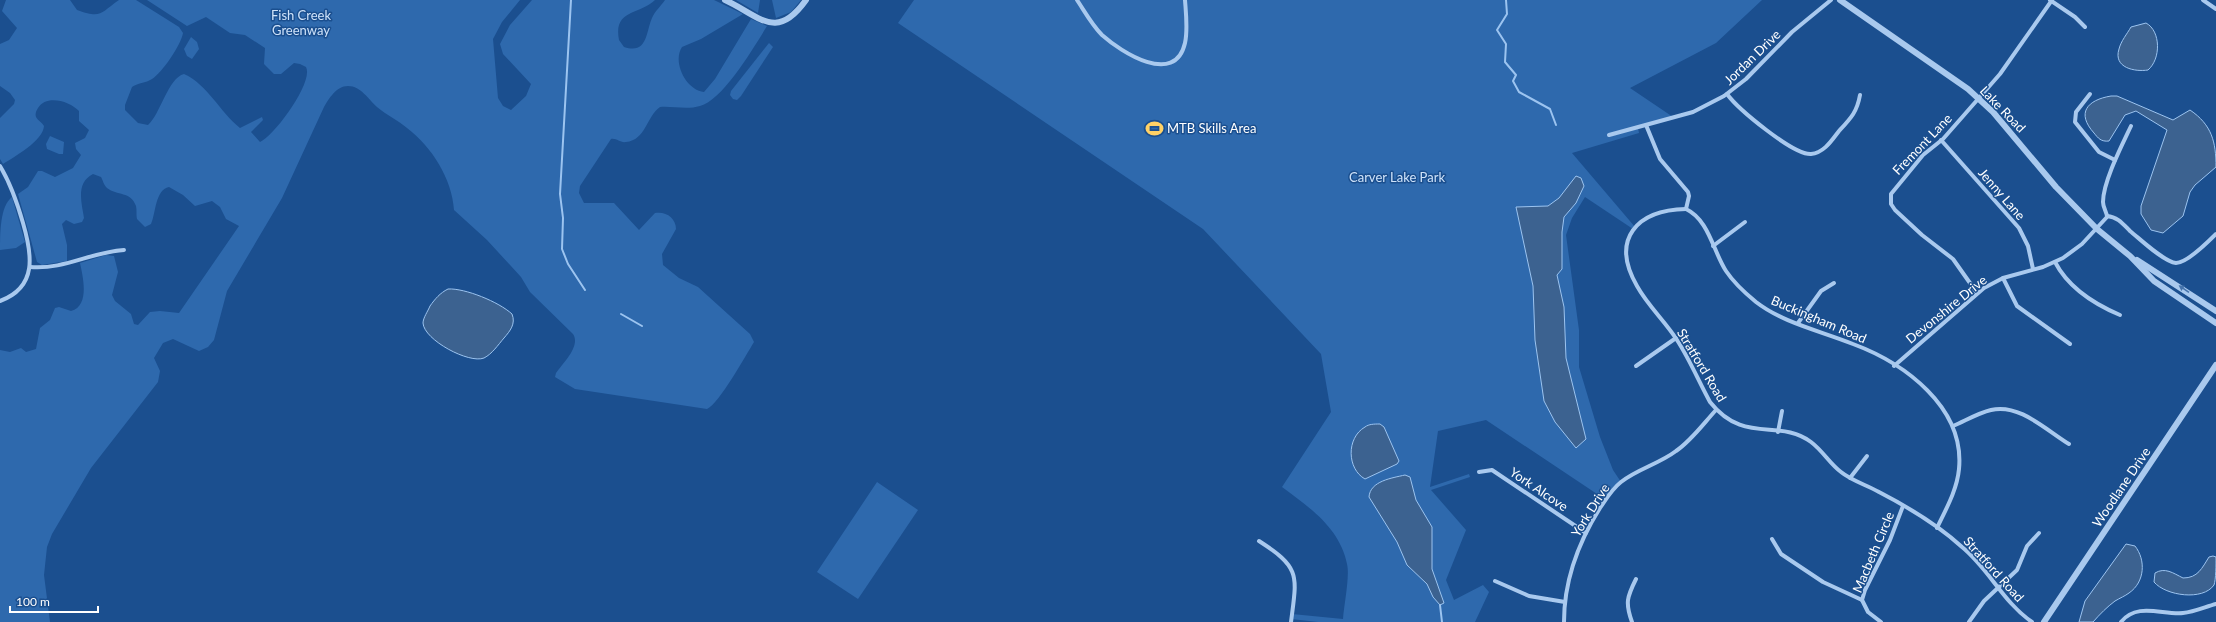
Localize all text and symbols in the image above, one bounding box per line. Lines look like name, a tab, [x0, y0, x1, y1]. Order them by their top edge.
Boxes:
park label: Fish Creek Greenway	[271, 7, 331, 38]
street label: Jordan Drive	[1720, 26, 1784, 88]
street label: Lake Road	[1977, 82, 2029, 136]
street label: Fremont Lane	[1889, 110, 1955, 178]
sports icon: MTB Skills Area	[1144, 118, 1164, 138]
place label: MTB Skills Area	[1167, 120, 1256, 136]
street label: Jenny Lane	[1975, 165, 2029, 223]
park label: Carver Lake Park	[1349, 169, 1445, 185]
street label: Devonshire Drive	[1902, 271, 1990, 346]
one-way arrow	[2178, 285, 2189, 293]
street label: Buckingham Road	[1769, 292, 1869, 346]
street label: Stratford Road	[1674, 326, 1730, 404]
street label: Woodlane Drive	[2088, 444, 2154, 530]
street label: York Alcove	[1507, 464, 1571, 514]
street label: York Drive	[1567, 480, 1613, 540]
street label: Macbeth Circle	[1849, 509, 1897, 595]
street label: Stratford Road	[1960, 533, 2028, 605]
scale bar	[10, 588, 98, 614]
text: 100 m	[16, 594, 50, 609]

